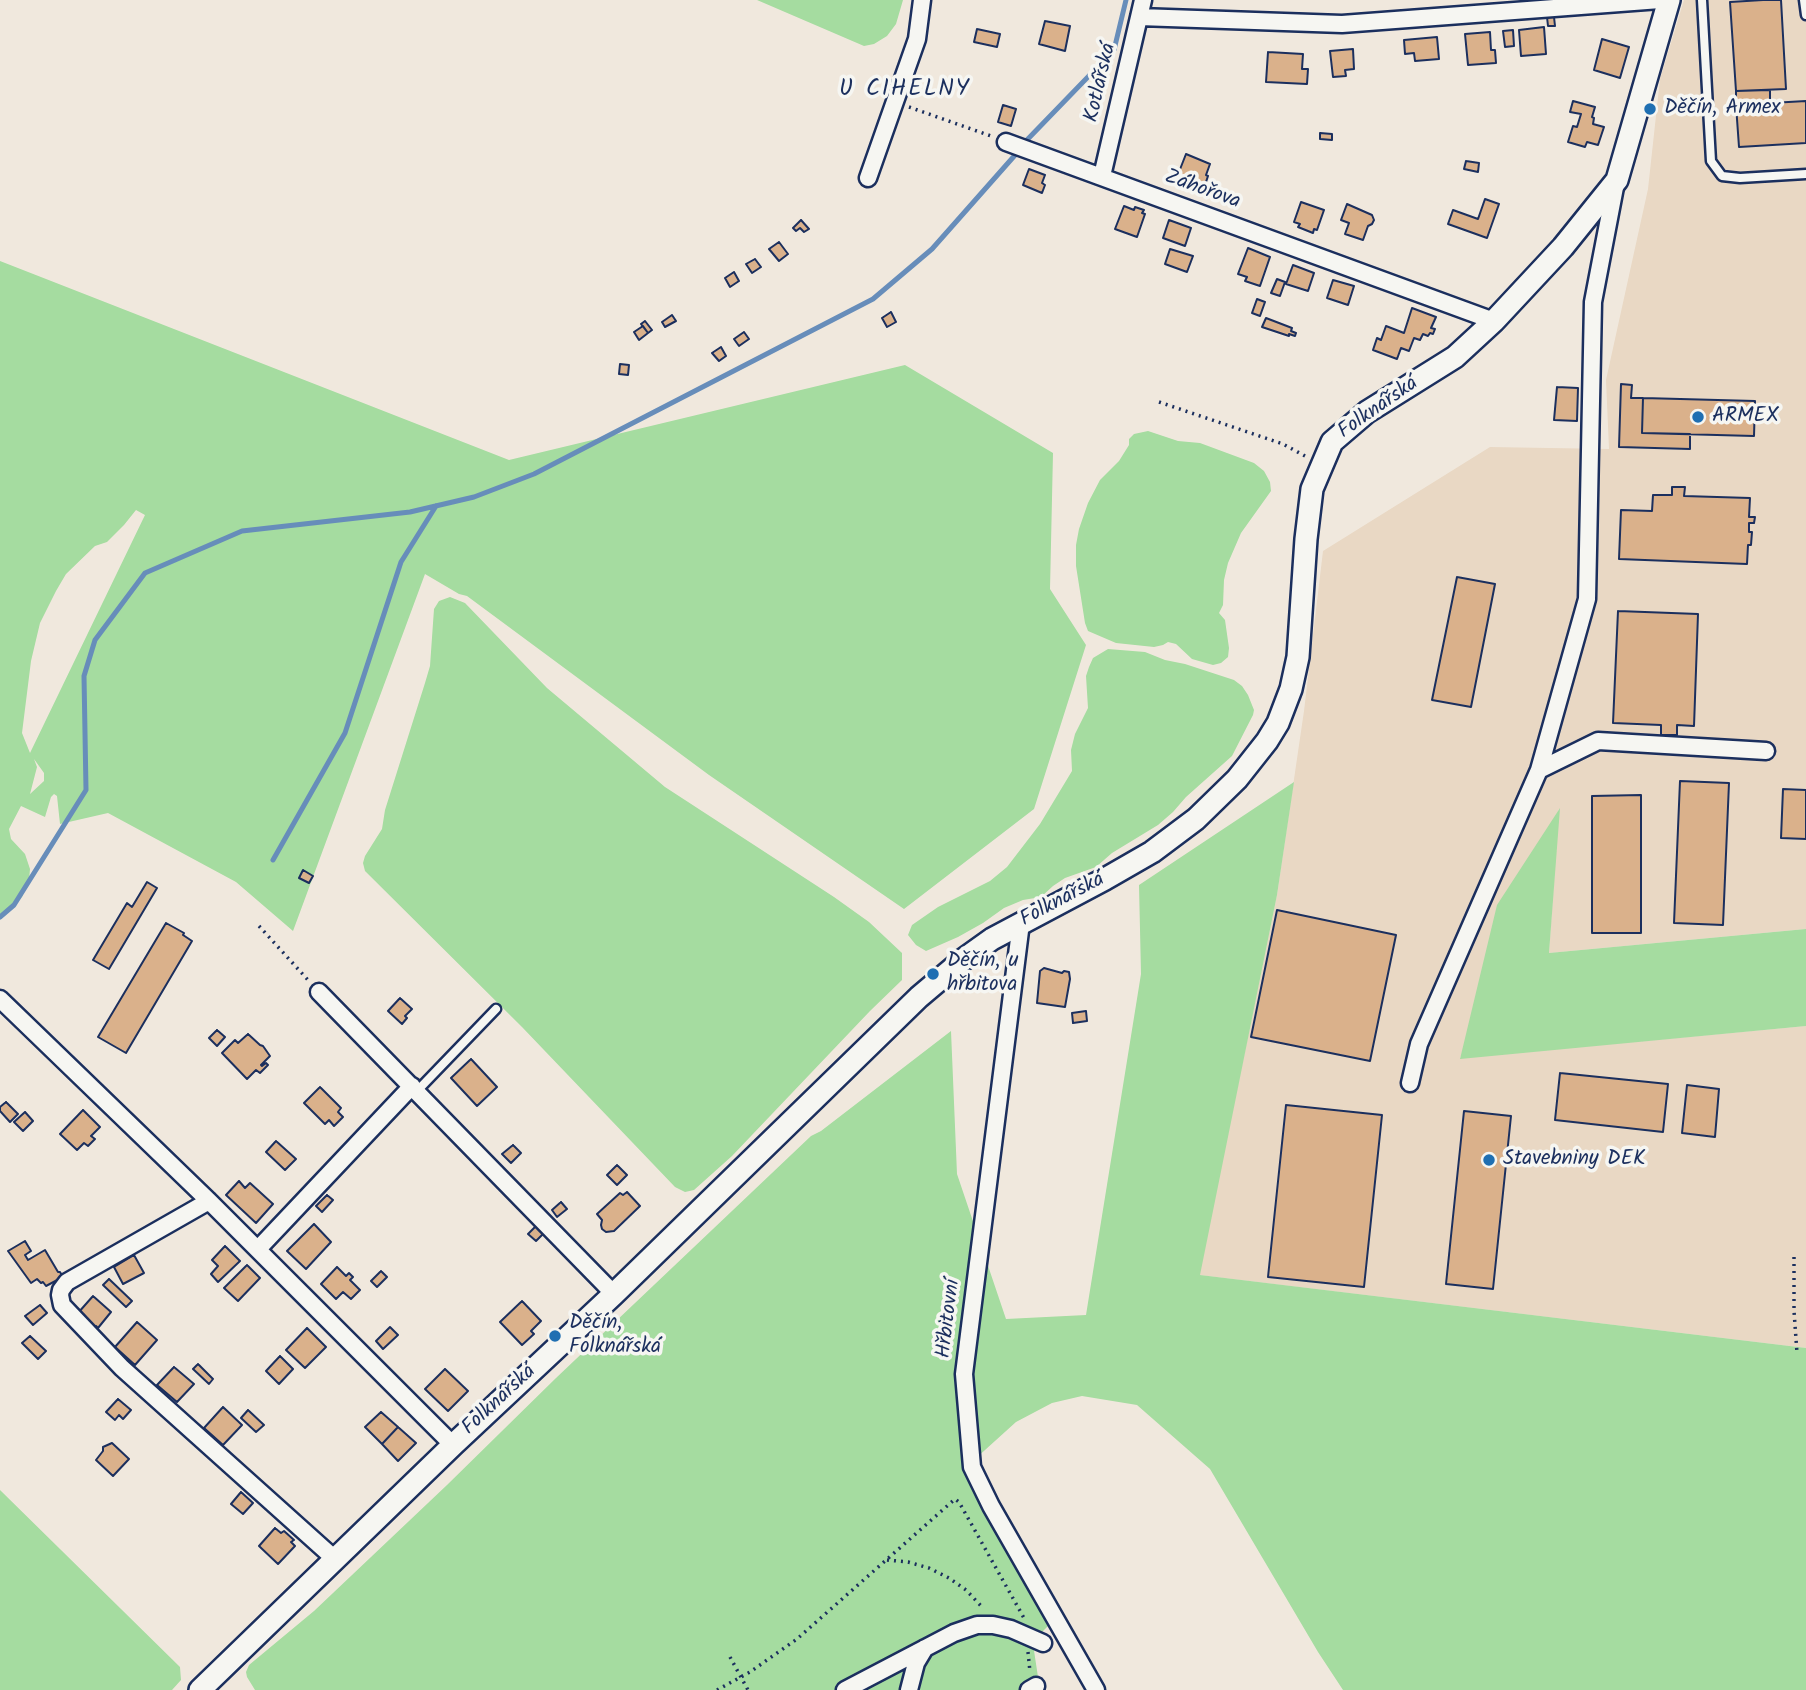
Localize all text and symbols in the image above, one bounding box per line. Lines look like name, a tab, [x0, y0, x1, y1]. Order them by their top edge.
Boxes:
street label: Kotlářská	[1081, 41, 1123, 125]
district label: U CIHELNY	[840, 77, 970, 105]
place label: Děčín, Armex	[1664, 96, 1780, 122]
marker: Děčín, Armex	[1642, 101, 1658, 117]
street label: Záhořova	[1161, 166, 1243, 216]
street label: Folknářská	[1334, 372, 1424, 446]
place label: ARMEX	[1712, 404, 1779, 430]
marker: ARMEX	[1690, 409, 1706, 425]
street label: Folknářská	[1016, 868, 1110, 934]
place label: Děčín, u hřbitova	[947, 949, 1019, 999]
marker: Děčín, u hřbitova	[925, 966, 941, 982]
place label: Stavebniny DEK	[1503, 1147, 1645, 1173]
marker: Stavebniny DEK	[1481, 1152, 1497, 1168]
street label: Hřbitovní	[933, 1278, 967, 1360]
place label: Děčín, Folknářská	[569, 1311, 661, 1361]
marker: Děčín, Folknářská	[547, 1328, 563, 1344]
street label: Folknářská	[458, 1360, 542, 1442]

